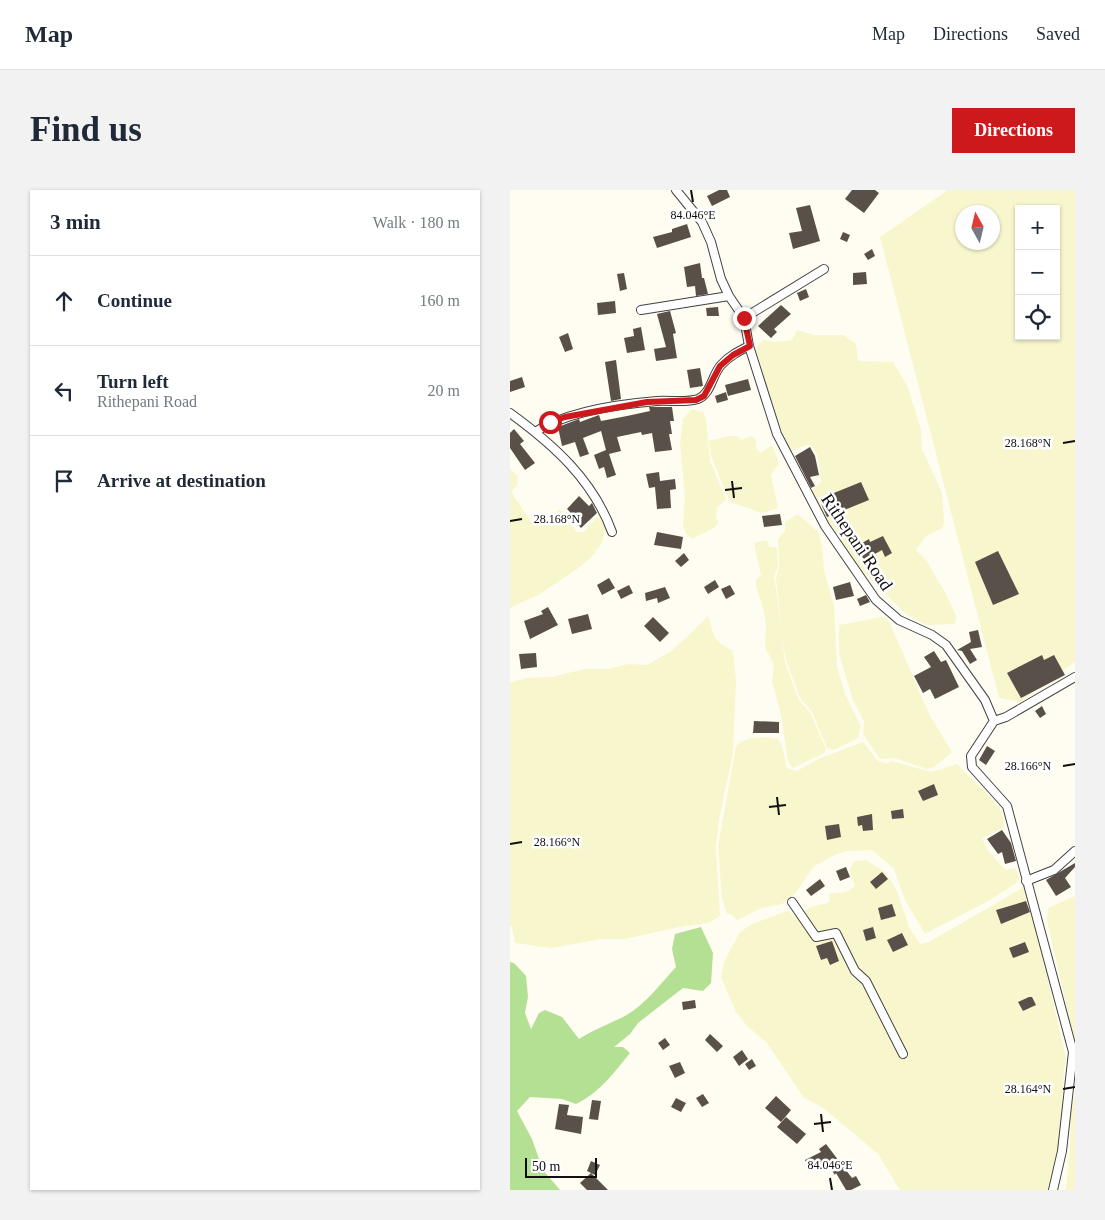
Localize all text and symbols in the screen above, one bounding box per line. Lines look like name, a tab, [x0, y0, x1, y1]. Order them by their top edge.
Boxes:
text: Map	[25, 21, 73, 47]
text: Map	[872, 24, 905, 44]
text: Directions	[933, 24, 1008, 44]
text: Saved	[1036, 24, 1080, 44]
button: Directions	[952, 108, 1075, 153]
text: Find us	[30, 110, 142, 149]
north arrow	[955, 205, 1000, 250]
map controls	[1015, 205, 1060, 340]
button: +	[1015, 205, 1060, 250]
text: 84.046°E	[670, 208, 716, 222]
text: 3 min	[50, 210, 101, 234]
text: Walk · 180 m	[373, 214, 460, 231]
button: −	[1015, 250, 1060, 295]
icon: ahead	[50, 287, 78, 315]
text: Continue	[97, 290, 172, 311]
text: 160 m	[420, 292, 460, 309]
button: locate	[1015, 295, 1060, 340]
route end	[733, 307, 756, 330]
text: Turn left	[97, 371, 169, 392]
icon: left	[50, 377, 78, 405]
text: 20 m	[428, 382, 460, 399]
text: Rithepani Road	[97, 393, 197, 410]
route start	[539, 411, 562, 434]
text: 28.168°N	[1005, 436, 1052, 450]
icon: arrive	[50, 467, 78, 495]
text: Arrive at destination	[97, 470, 266, 491]
street label: Rithepani Road	[817, 490, 897, 594]
text: 28.168°N	[534, 512, 581, 526]
text: 28.166°N	[1005, 759, 1052, 773]
text: 28.166°N	[534, 835, 581, 849]
text: 28.164°N	[1005, 1082, 1052, 1096]
scale bar	[525, 1155, 598, 1178]
text: 84.046°E	[807, 1158, 853, 1172]
text: 50 m	[532, 1159, 560, 1174]

